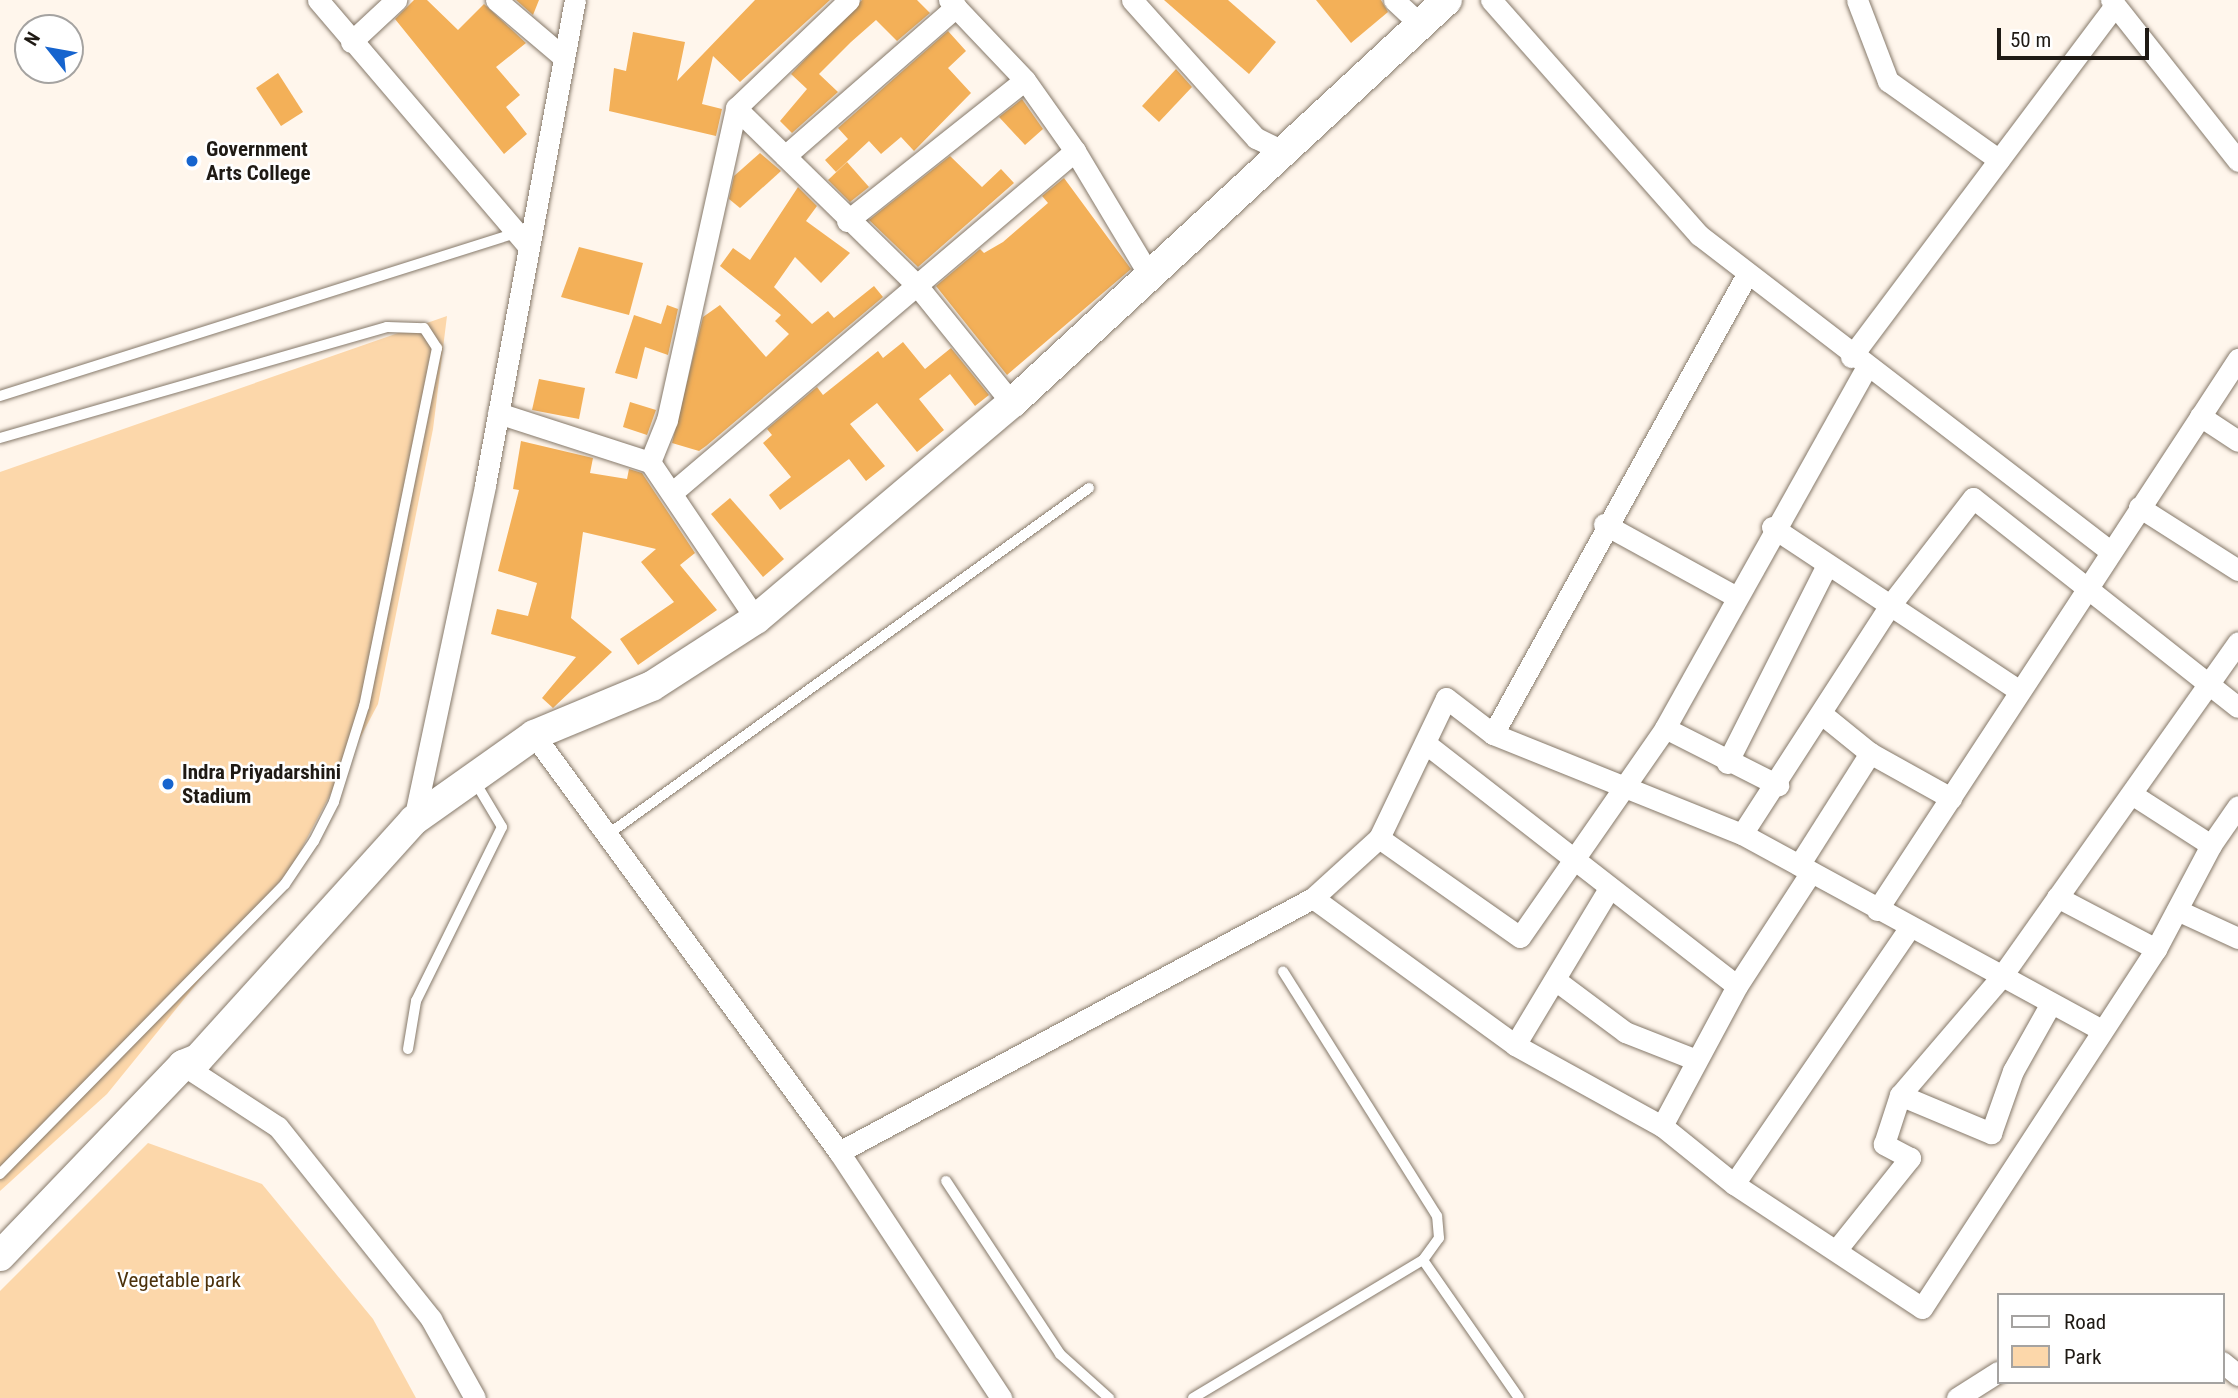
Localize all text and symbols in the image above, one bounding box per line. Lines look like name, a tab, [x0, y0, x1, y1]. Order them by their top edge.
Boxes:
north arrow	[14, 14, 84, 84]
scale bar	[2000, 14, 2152, 58]
text: N	[19, 28, 45, 50]
text: 50 m	[2010, 28, 2051, 52]
place label: Government Arts College	[206, 136, 310, 186]
marker: Government Arts College	[184, 153, 200, 169]
place label: Indra Priyadarshini Stadium	[182, 759, 341, 809]
marker: Indra Priyadarshini Stadium	[160, 776, 176, 792]
park label: Vegetable park	[117, 1267, 241, 1293]
legend	[1996, 1293, 2224, 1384]
text: Road	[2064, 1310, 2106, 1334]
text: Park	[2064, 1345, 2101, 1369]

